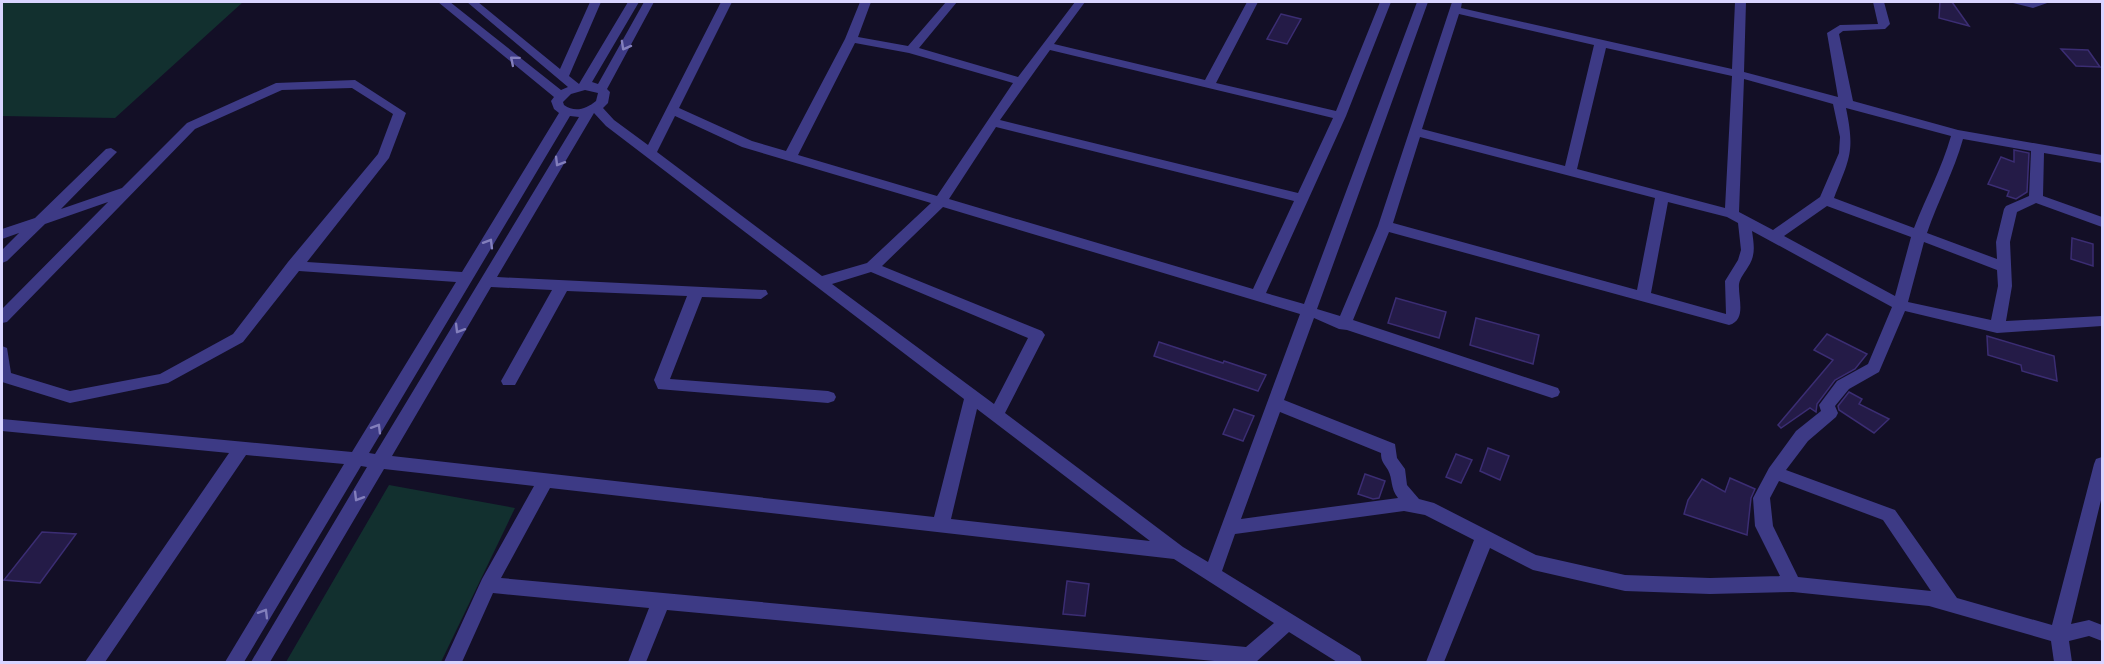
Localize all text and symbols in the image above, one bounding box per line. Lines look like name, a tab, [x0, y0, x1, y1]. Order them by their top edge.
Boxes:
one-way arrow	[621, 39, 632, 50]
one-way arrow	[510, 57, 521, 68]
one-way arrow	[555, 156, 566, 166]
one-way arrow	[481, 239, 493, 249]
one-way arrow	[454, 323, 466, 333]
one-way arrow	[369, 424, 381, 434]
one-way arrow	[354, 491, 366, 501]
one-way arrow	[257, 609, 269, 619]

